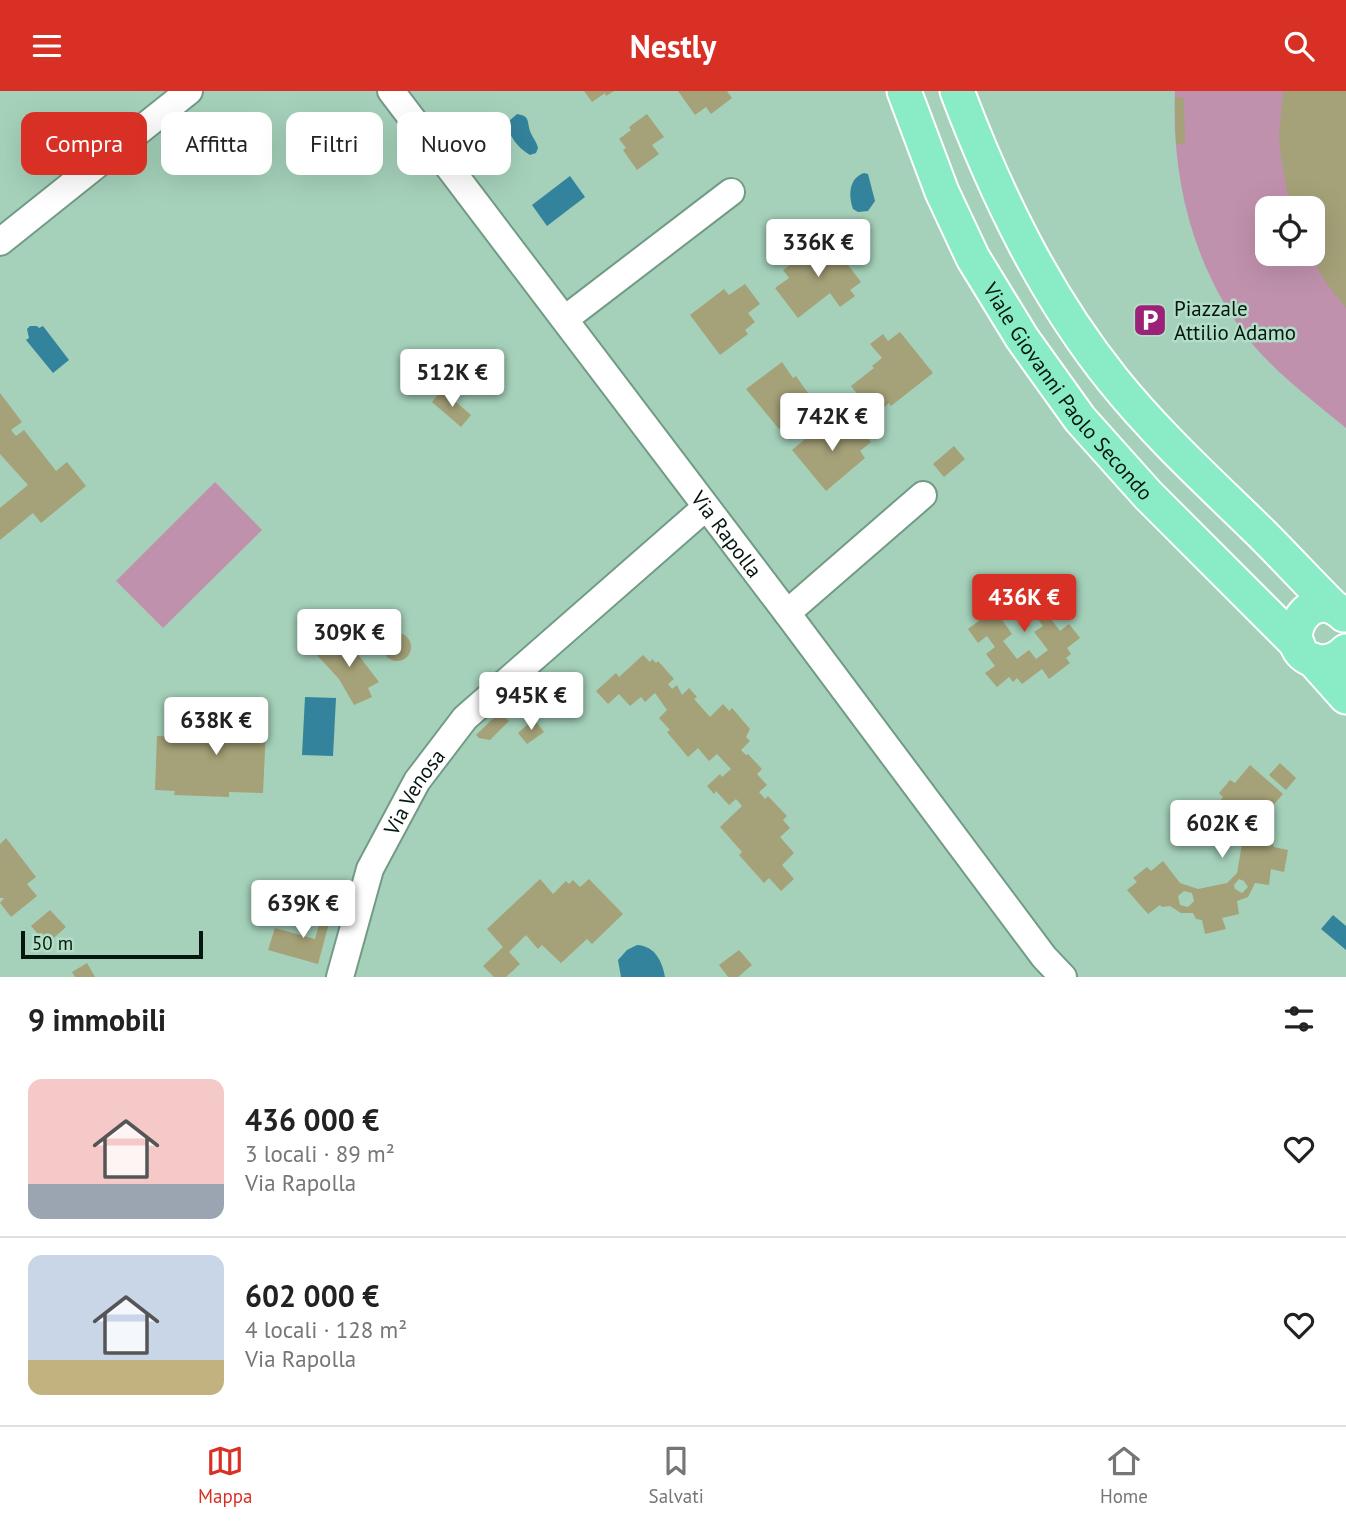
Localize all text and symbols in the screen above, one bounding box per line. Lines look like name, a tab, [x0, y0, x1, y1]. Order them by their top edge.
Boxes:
text: Nestly	[630, 25, 716, 67]
icon: menu	[28, 27, 66, 65]
icon: search	[1280, 27, 1318, 65]
chip: Compra	[21, 112, 147, 175]
chip: Affitta	[161, 112, 272, 175]
chip: Filtri	[286, 112, 383, 175]
chip: Nuovo	[397, 112, 511, 175]
map controls	[1255, 196, 1325, 266]
button: locate	[1255, 196, 1325, 266]
pin: 336K €	[761, 219, 875, 279]
text: 336K €	[782, 227, 854, 256]
street label: Viale Giovanni Paolo Secondo	[977, 277, 1159, 505]
place label: Piazzale Attilio Adamo	[1174, 295, 1296, 346]
parking icon: Piazzale Attilio Adamo	[1131, 301, 1169, 339]
pin: 512K €	[395, 349, 509, 409]
text: 512K €	[416, 357, 488, 386]
pin: 742K €	[775, 393, 889, 453]
text: 742K €	[796, 401, 868, 430]
street label: Via Rapolla	[685, 485, 769, 583]
pin: 436K €	[967, 575, 1081, 634]
text: 436K €	[988, 582, 1060, 611]
pin: 309K €	[292, 609, 406, 669]
text: 309K €	[313, 617, 385, 646]
pin: 945K €	[474, 673, 588, 732]
text: 945K €	[495, 680, 567, 709]
pin: 638K €	[159, 697, 273, 757]
text: 638K €	[180, 705, 252, 734]
street label: Via Venosa	[377, 743, 450, 840]
pin: 602K €	[1165, 801, 1279, 860]
text: 602K €	[1186, 808, 1258, 837]
pin: 639K €	[246, 881, 360, 940]
text: 639K €	[267, 888, 339, 917]
scale bar	[21, 928, 203, 960]
text: 50 m	[32, 931, 73, 955]
text: 9 immobili	[28, 1000, 166, 1039]
icon: filters	[1280, 1000, 1318, 1038]
text: 436 000 €	[245, 1100, 379, 1139]
icon: home	[84, 1107, 168, 1191]
icon: heart	[1280, 1130, 1318, 1168]
text: 3 locali · 89 m²	[245, 1139, 395, 1168]
text: Via Rapolla	[245, 1168, 356, 1197]
text: 602 000 €	[245, 1276, 379, 1315]
icon: home	[84, 1283, 168, 1367]
icon: heart	[1280, 1306, 1318, 1344]
text: 4 locali · 128 m²	[245, 1315, 407, 1344]
text: Via Rapolla	[245, 1344, 356, 1373]
tab: Mappa	[198, 1442, 252, 1508]
tab: Salvati	[649, 1442, 704, 1508]
tab: Home	[1100, 1442, 1148, 1508]

